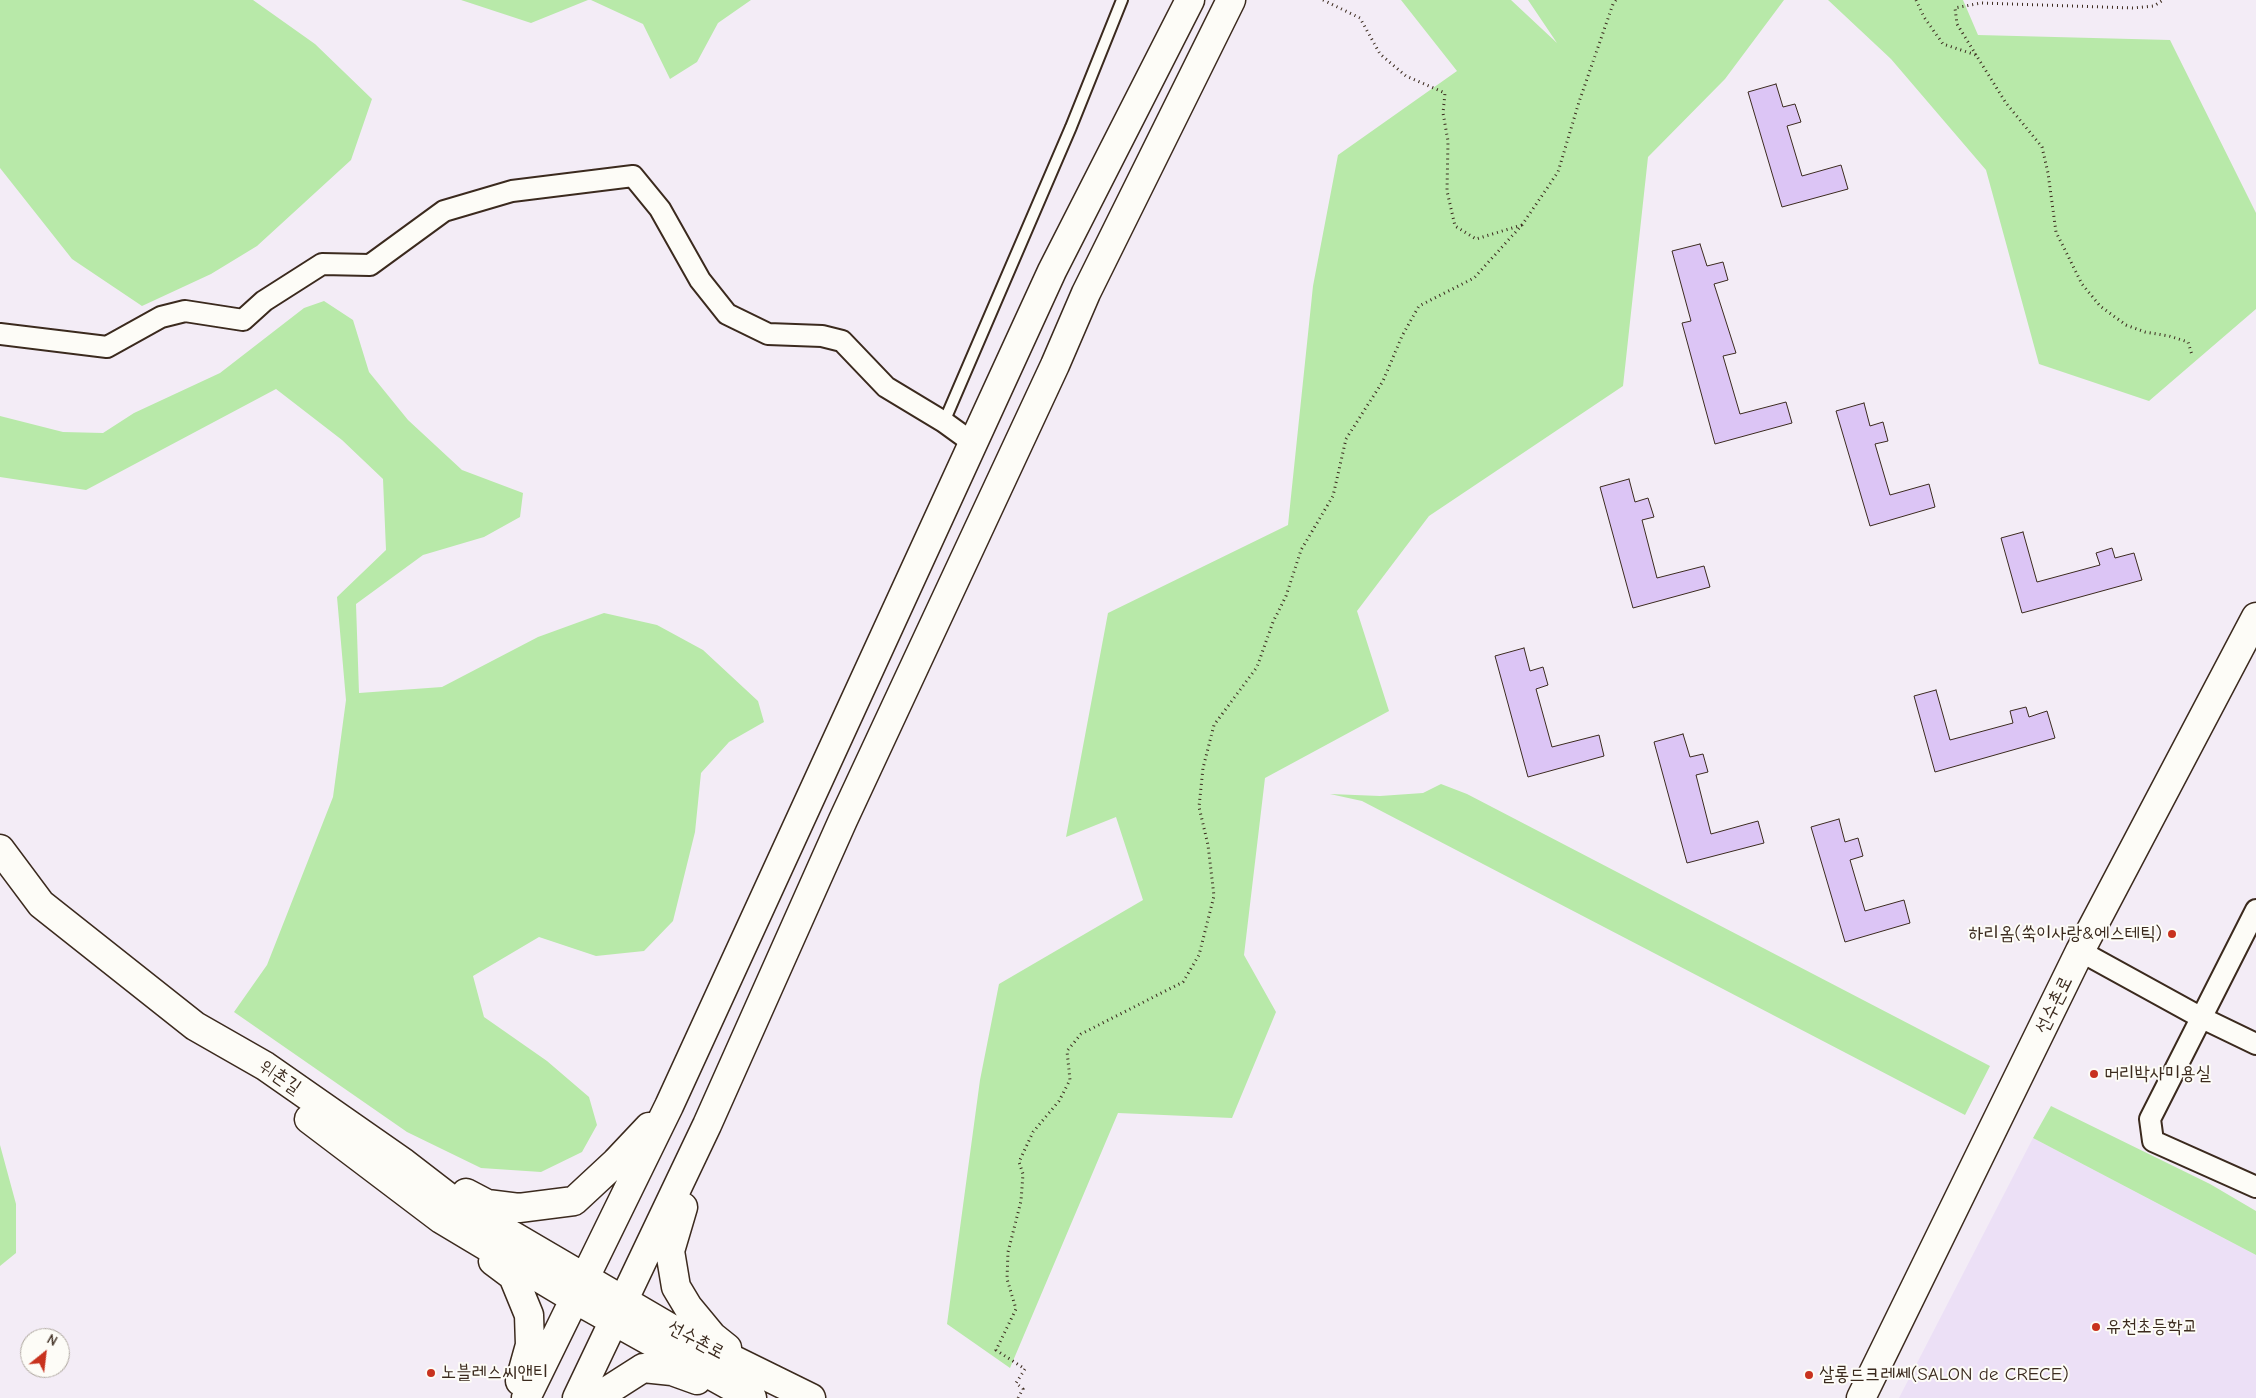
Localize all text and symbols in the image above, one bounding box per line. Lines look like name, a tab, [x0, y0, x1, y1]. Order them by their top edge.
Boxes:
place label: 하리옴(쑥이사랑&에스테틱)	[1968, 923, 2162, 945]
marker: 하리옴(쑥이사랑&에스테틱)	[2166, 928, 2178, 940]
street label: 선수촌로	[2030, 973, 2078, 1037]
street label: 위촌길	[255, 1055, 305, 1099]
place label: 머리박사미용실	[2104, 1063, 2211, 1085]
marker: 머리박사미용실	[2088, 1068, 2100, 1080]
street label: 선수촌로	[664, 1316, 728, 1364]
place label: 유천초등학교	[2106, 1316, 2198, 1338]
marker: 유천초등학교	[2090, 1321, 2102, 1333]
north arrow	[20, 1328, 70, 1378]
text: N	[44, 1331, 60, 1350]
place label: 노블레스씨앤티	[441, 1362, 548, 1384]
place label: 살롱드크레쎄(SALON de CRECE)	[1819, 1364, 2069, 1386]
marker: 노블레스씨앤티	[425, 1367, 437, 1379]
marker: 살롱드크레쎄(SALON de CRECE)	[1803, 1369, 1815, 1381]

